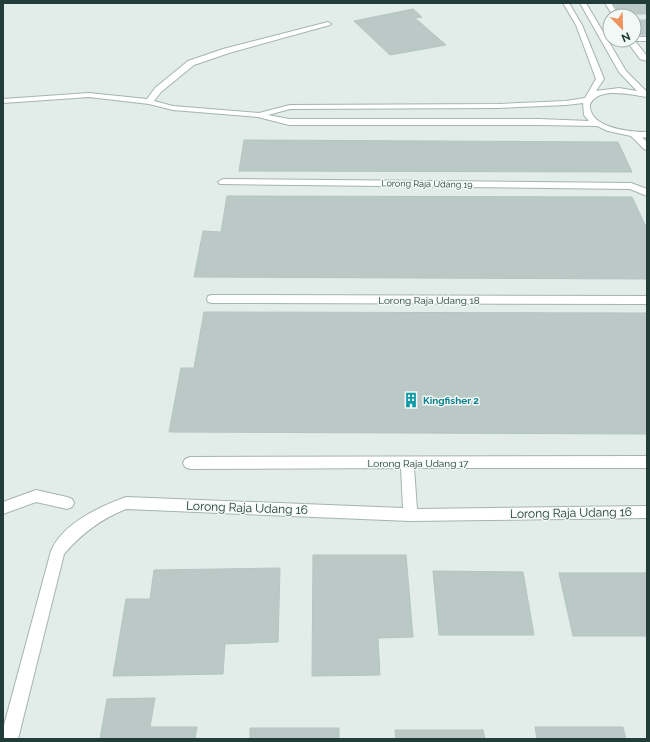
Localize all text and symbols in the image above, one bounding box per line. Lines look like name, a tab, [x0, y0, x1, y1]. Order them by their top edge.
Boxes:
north arrow	[602, 8, 642, 48]
text: N	[619, 29, 632, 44]
street label: Lorong Raja Udang 19	[381, 178, 473, 190]
street label: Lorong Raja Udang 18	[378, 295, 480, 306]
building icon: Kingfisher 2	[402, 391, 420, 409]
place label: Kingfisher 2	[423, 395, 479, 406]
street label: Lorong Raja Udang 17	[368, 458, 469, 469]
street label: Lorong Raja Udang 16	[186, 499, 308, 517]
street label: Lorong Raja Udang 16	[510, 505, 632, 521]

